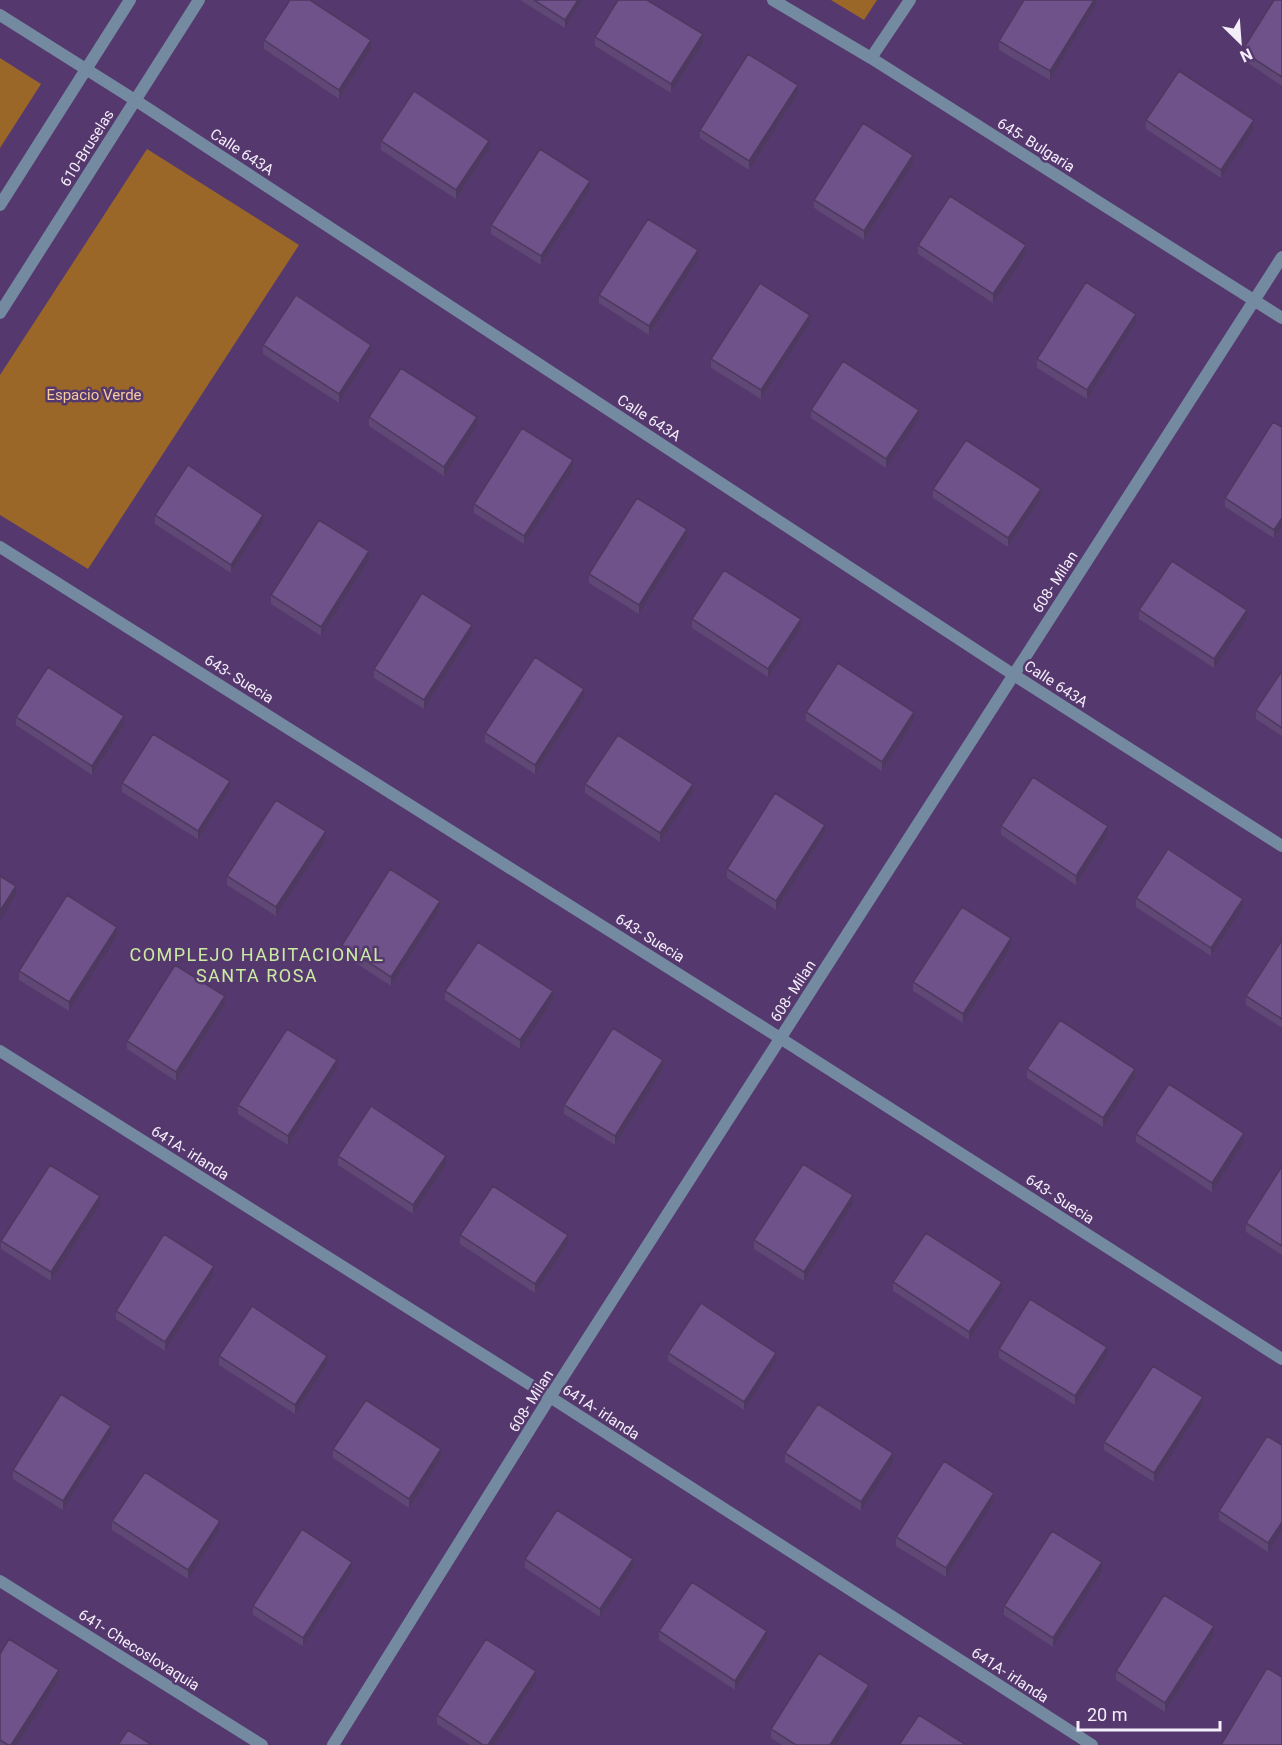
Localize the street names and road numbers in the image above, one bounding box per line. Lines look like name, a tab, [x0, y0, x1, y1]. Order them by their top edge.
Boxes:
street label: 610-Bruselas	[56, 106, 118, 190]
street label: 645- Bulgaria	[994, 114, 1078, 176]
street label: Calle 643A	[207, 125, 277, 179]
street label: Calle 643A	[614, 391, 684, 445]
street label: 608- Milan	[1028, 548, 1082, 616]
street label: 643- Suecia	[201, 651, 277, 707]
street label: Calle 643A	[1021, 657, 1091, 711]
street label: 643- Suecia	[612, 910, 688, 966]
street label: 608- Milan	[766, 957, 820, 1025]
street label: 641A- irlanda	[148, 1122, 232, 1184]
street label: 643- Suecia	[1022, 1170, 1098, 1228]
street label: 608- Milan	[505, 1367, 557, 1435]
street label: 641A- irlanda	[559, 1380, 643, 1444]
street label: 641- Checoslovaquia	[75, 1605, 203, 1695]
street label: 641A- irlanda	[968, 1643, 1052, 1707]

